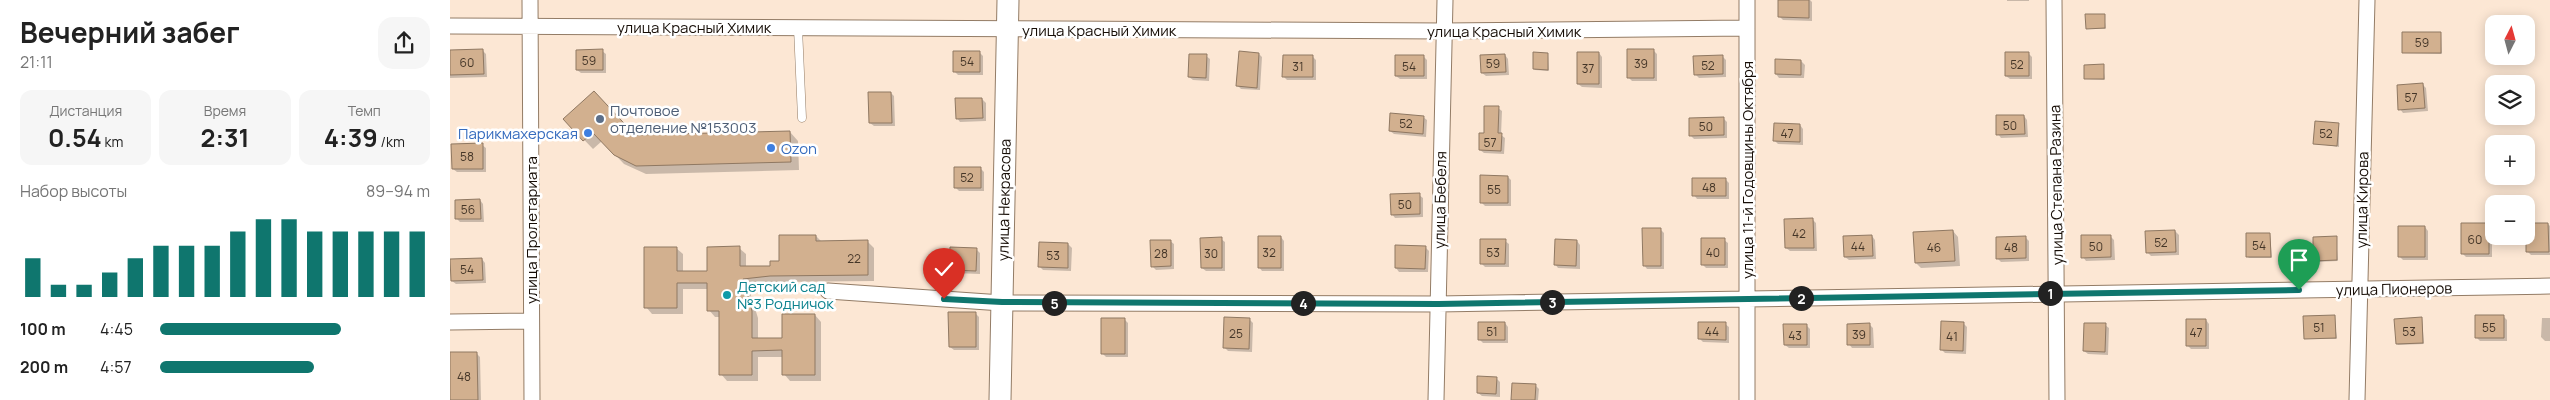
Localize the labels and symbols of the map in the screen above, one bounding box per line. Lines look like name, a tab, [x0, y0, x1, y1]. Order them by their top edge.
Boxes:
north arrow	[2485, 15, 2535, 65]
street label: улица Красный Химик	[617, 17, 772, 38]
street label: улица Красный Химик	[1022, 20, 1177, 41]
street label: улица Красный Химик	[1427, 21, 1582, 42]
house number: 59	[2415, 34, 2429, 51]
house number: 59	[582, 52, 596, 69]
house number: 54	[960, 53, 974, 70]
house number: 60	[460, 54, 474, 71]
house number: 59	[1486, 55, 1500, 72]
house number: 39	[1634, 55, 1648, 72]
house number: 52	[2010, 56, 2024, 73]
house number: 52	[1701, 57, 1715, 74]
house number: 31	[1292, 58, 1304, 75]
house number: 54	[1402, 58, 1416, 75]
house number: 37	[1582, 60, 1594, 77]
street label: улица 11-й Годовщины Октября	[1737, 61, 1758, 279]
house number: 57	[2405, 89, 2417, 106]
place label: Почтовое отделение №153003	[610, 100, 756, 138]
street label: улица Степана Разина	[2044, 105, 2068, 265]
marker: Почтовое отделение №153003	[594, 113, 606, 125]
house number: 52	[1399, 115, 1413, 132]
house number: 50	[2003, 117, 2017, 134]
house number: 50	[1699, 118, 1713, 135]
place label: Парикмахерская	[458, 123, 578, 144]
house number: 47	[1780, 125, 1794, 142]
house number: 52	[2319, 125, 2333, 142]
marker: Парикмахерская	[582, 127, 594, 139]
house number: 57	[1484, 134, 1496, 151]
place label: Ozon	[781, 138, 817, 159]
street label: улица Некрасова	[992, 139, 1016, 261]
marker: Ozon	[765, 142, 777, 154]
house number: 58	[460, 148, 474, 165]
street label: улица Бебеля	[1429, 151, 1451, 249]
street label: улица Кирова	[2351, 151, 2373, 249]
street label: улица Пролетариата	[521, 156, 542, 304]
house number: 52	[960, 169, 974, 186]
house number: 48	[1702, 179, 1716, 196]
house number: 55	[1487, 181, 1501, 198]
house number: 50	[1398, 196, 1412, 213]
house number: 56	[461, 201, 475, 218]
house number: 42	[1792, 225, 1806, 242]
house number: 60	[2468, 231, 2482, 248]
house number: 52	[2154, 234, 2168, 251]
house number: 54	[2252, 237, 2266, 254]
house number: 44	[1851, 238, 1865, 255]
house number: 50	[2089, 238, 2103, 255]
house number: 46	[1927, 239, 1941, 256]
house number: 48	[2004, 239, 2018, 256]
pin	[2278, 239, 2320, 290]
house number: 32	[1262, 244, 1276, 261]
house number: 53	[1486, 244, 1500, 261]
house number: 40	[1706, 244, 1720, 261]
house number: 28	[1154, 245, 1168, 262]
house number: 30	[1204, 245, 1218, 262]
house number: 53	[1046, 247, 1060, 264]
pin	[923, 248, 965, 299]
house number: 22	[847, 250, 861, 267]
house number: 54	[460, 261, 474, 278]
place label: Детский сад №3 Родничок	[737, 276, 834, 314]
street label: улица Пионеров	[2336, 277, 2452, 301]
pin: 1	[2038, 280, 2062, 306]
pin: 2	[1788, 286, 1814, 310]
marker: Детский сад №3 Родничок	[721, 289, 733, 301]
pin: 5	[1042, 290, 1066, 316]
pin: 4	[1290, 290, 1316, 316]
pin: 3	[1540, 290, 1564, 314]
house number: 51	[2313, 319, 2325, 336]
house number: 55	[2482, 319, 2496, 336]
house number: 51	[1486, 323, 1498, 340]
house number: 44	[1705, 323, 1719, 340]
house number: 53	[2402, 323, 2416, 340]
house number: 47	[2189, 324, 2203, 341]
house number: 25	[1229, 325, 1243, 342]
house number: 39	[1852, 326, 1866, 343]
house number: 43	[1788, 327, 1802, 344]
house number: 41	[1946, 328, 1958, 345]
house number: 48	[457, 368, 471, 385]

